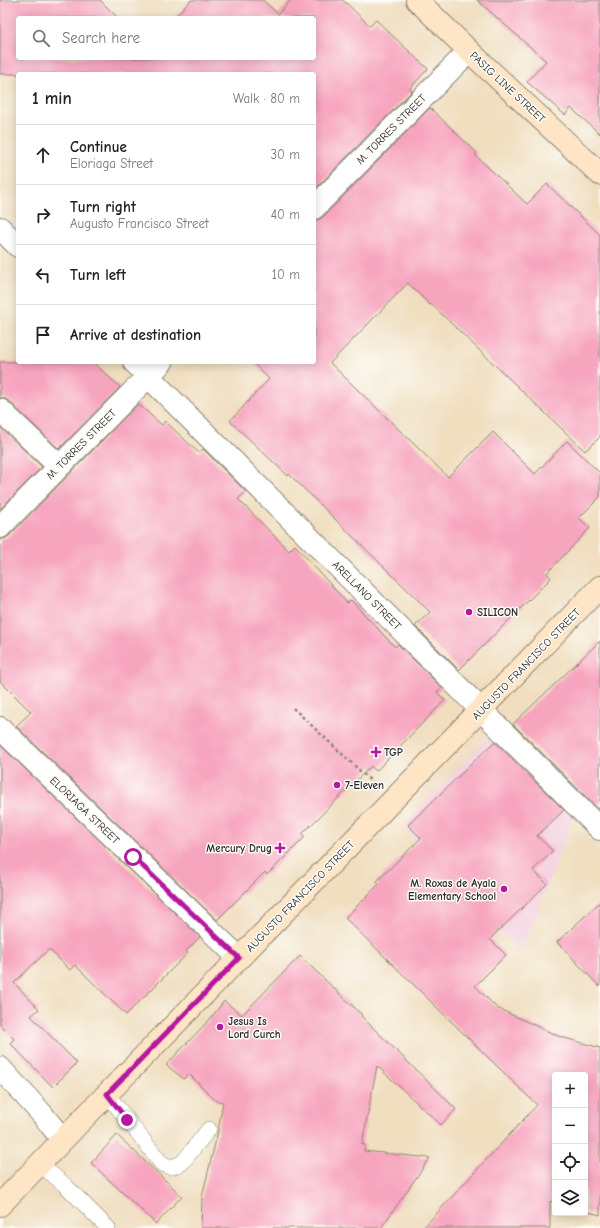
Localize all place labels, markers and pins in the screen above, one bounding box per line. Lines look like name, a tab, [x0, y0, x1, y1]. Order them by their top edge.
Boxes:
place label: SILICON	[477, 606, 518, 619]
marker: SILICON	[464, 607, 474, 617]
place label: TGP	[384, 746, 403, 759]
marker: TGP	[371, 747, 381, 757]
place label: 7-Eleven	[345, 779, 384, 792]
marker: 7-Eleven	[332, 780, 342, 790]
place label: Mercury Drug	[206, 842, 272, 855]
marker: Mercury Drug	[275, 843, 285, 853]
place label: M. Roxas de Ayala Elementary School	[408, 877, 496, 903]
marker: M. Roxas de Ayala Elementary School	[499, 884, 509, 894]
place label: Jesus Is Lord Curch	[228, 1015, 281, 1041]
marker: Jesus Is Lord Curch	[215, 1022, 225, 1032]

